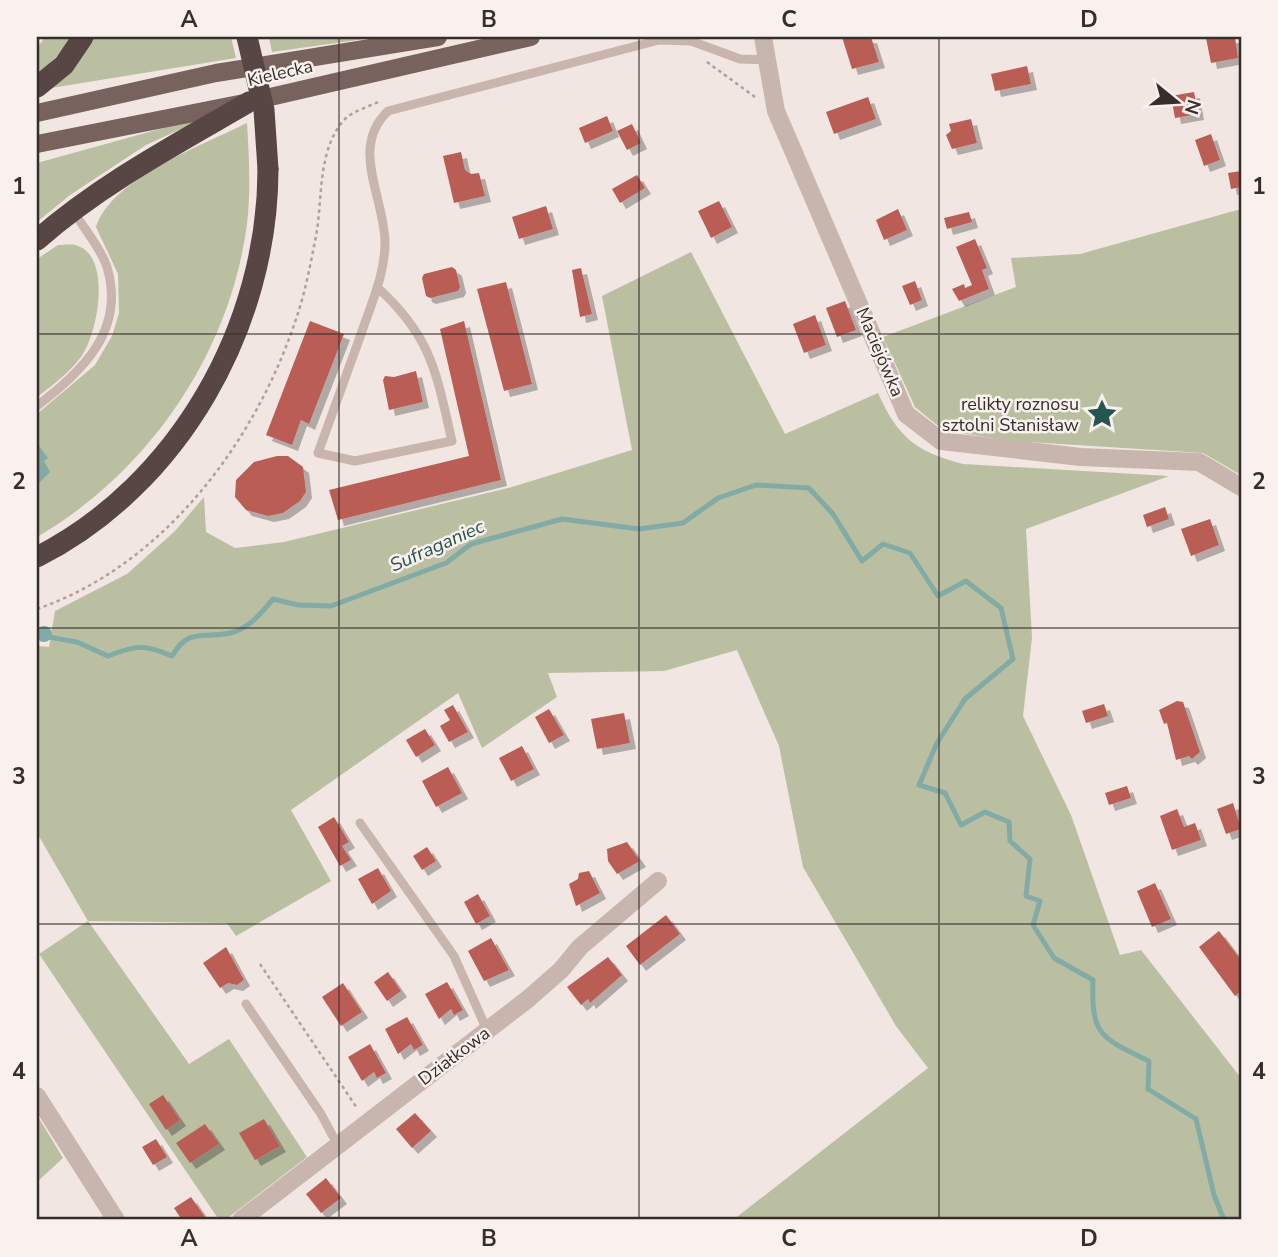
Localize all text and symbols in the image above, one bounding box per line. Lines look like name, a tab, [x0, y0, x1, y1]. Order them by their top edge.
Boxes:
text: A	[180, 4, 198, 35]
text: B	[481, 4, 497, 35]
text: C	[781, 4, 797, 35]
text: D	[1080, 4, 1098, 35]
street label: Kielecka	[245, 54, 315, 92]
north arrow	[1142, 66, 1212, 136]
text: N	[1178, 96, 1207, 118]
text: 1	[12, 171, 26, 202]
text: 1	[1252, 171, 1266, 202]
street label: Maciejówka	[850, 304, 910, 400]
place label: relikty roznosu sztolni Stanisław	[942, 392, 1079, 437]
place icon: relikty roznosu sztolni Stanisław	[1085, 397, 1119, 431]
text: 2	[12, 466, 26, 497]
text: 2	[1252, 466, 1266, 497]
water label: Sufraganiec	[386, 514, 488, 578]
text: 3	[12, 761, 26, 792]
text: 3	[1252, 761, 1266, 792]
street label: Działkowa	[413, 1021, 495, 1091]
text: 4	[12, 1056, 26, 1087]
text: 4	[1252, 1056, 1266, 1087]
text: A	[180, 1223, 198, 1254]
text: B	[481, 1223, 497, 1254]
text: C	[781, 1223, 797, 1254]
text: D	[1080, 1223, 1098, 1254]

